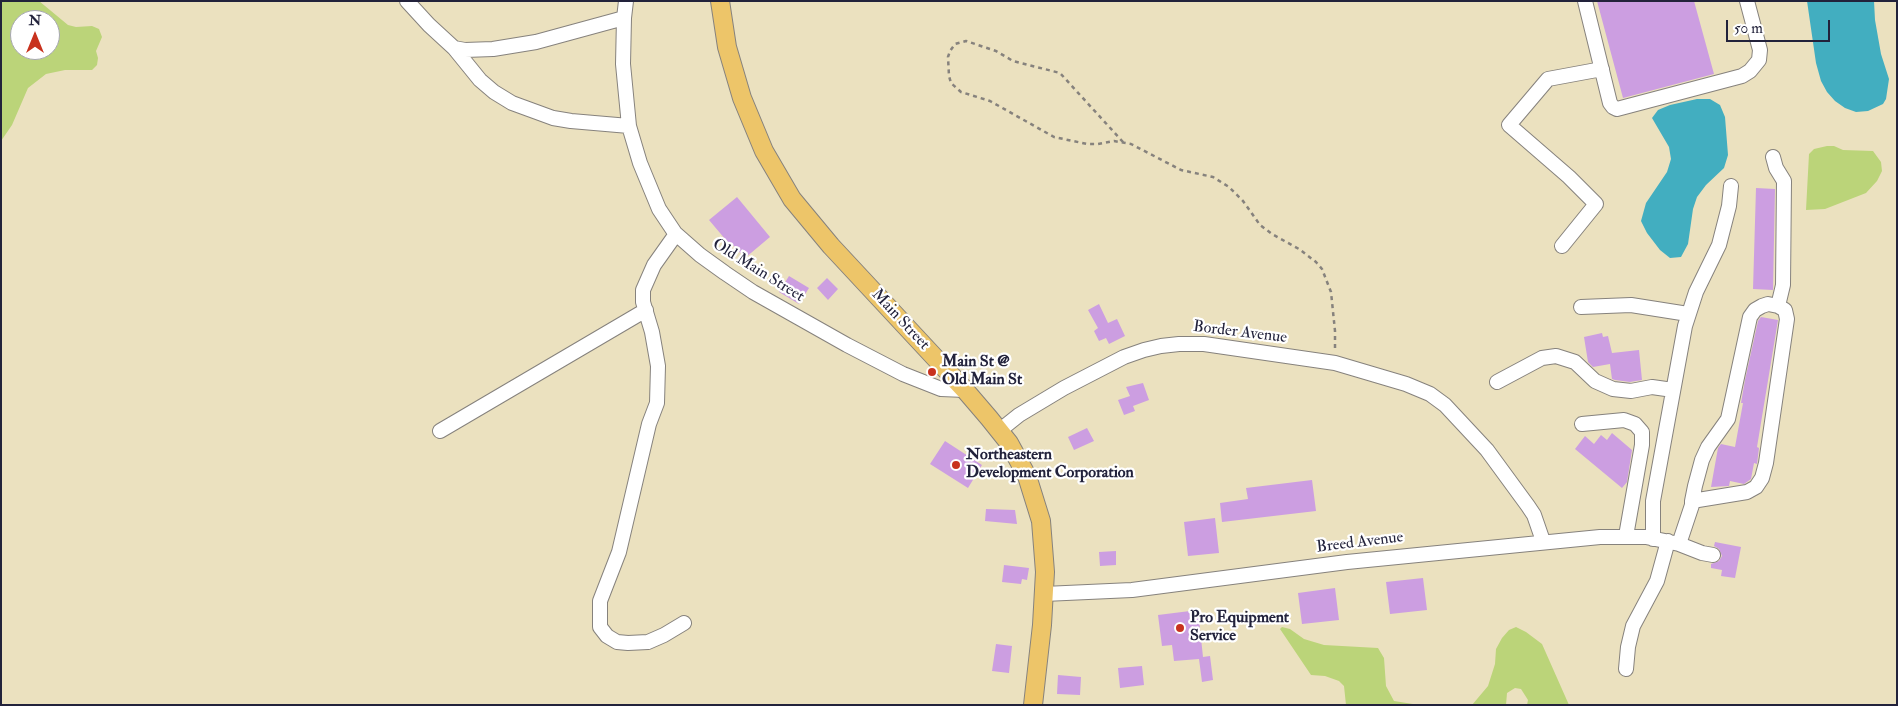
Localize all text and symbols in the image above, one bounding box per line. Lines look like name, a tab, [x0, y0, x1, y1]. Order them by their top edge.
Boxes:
north arrow	[10, 10, 60, 60]
scale bar	[1728, 10, 1832, 42]
text: N	[29, 12, 41, 29]
text: 50 m	[1734, 19, 1763, 38]
street label: Old Main Street	[709, 235, 807, 307]
street label: Main Street	[867, 286, 933, 354]
street label: Border Avenue	[1192, 318, 1288, 348]
place label: Main St @ Old Main St	[942, 353, 1022, 391]
marker: Main St @ Old Main St	[926, 366, 938, 378]
place label: Northeastern Development Corporation	[966, 446, 1134, 484]
marker: Northeastern Development Corporation	[950, 459, 962, 471]
street label: Breed Avenue	[1316, 528, 1404, 558]
place label: Pro Equipment Service	[1190, 609, 1289, 647]
marker: Pro Equipment Service	[1174, 622, 1186, 634]

